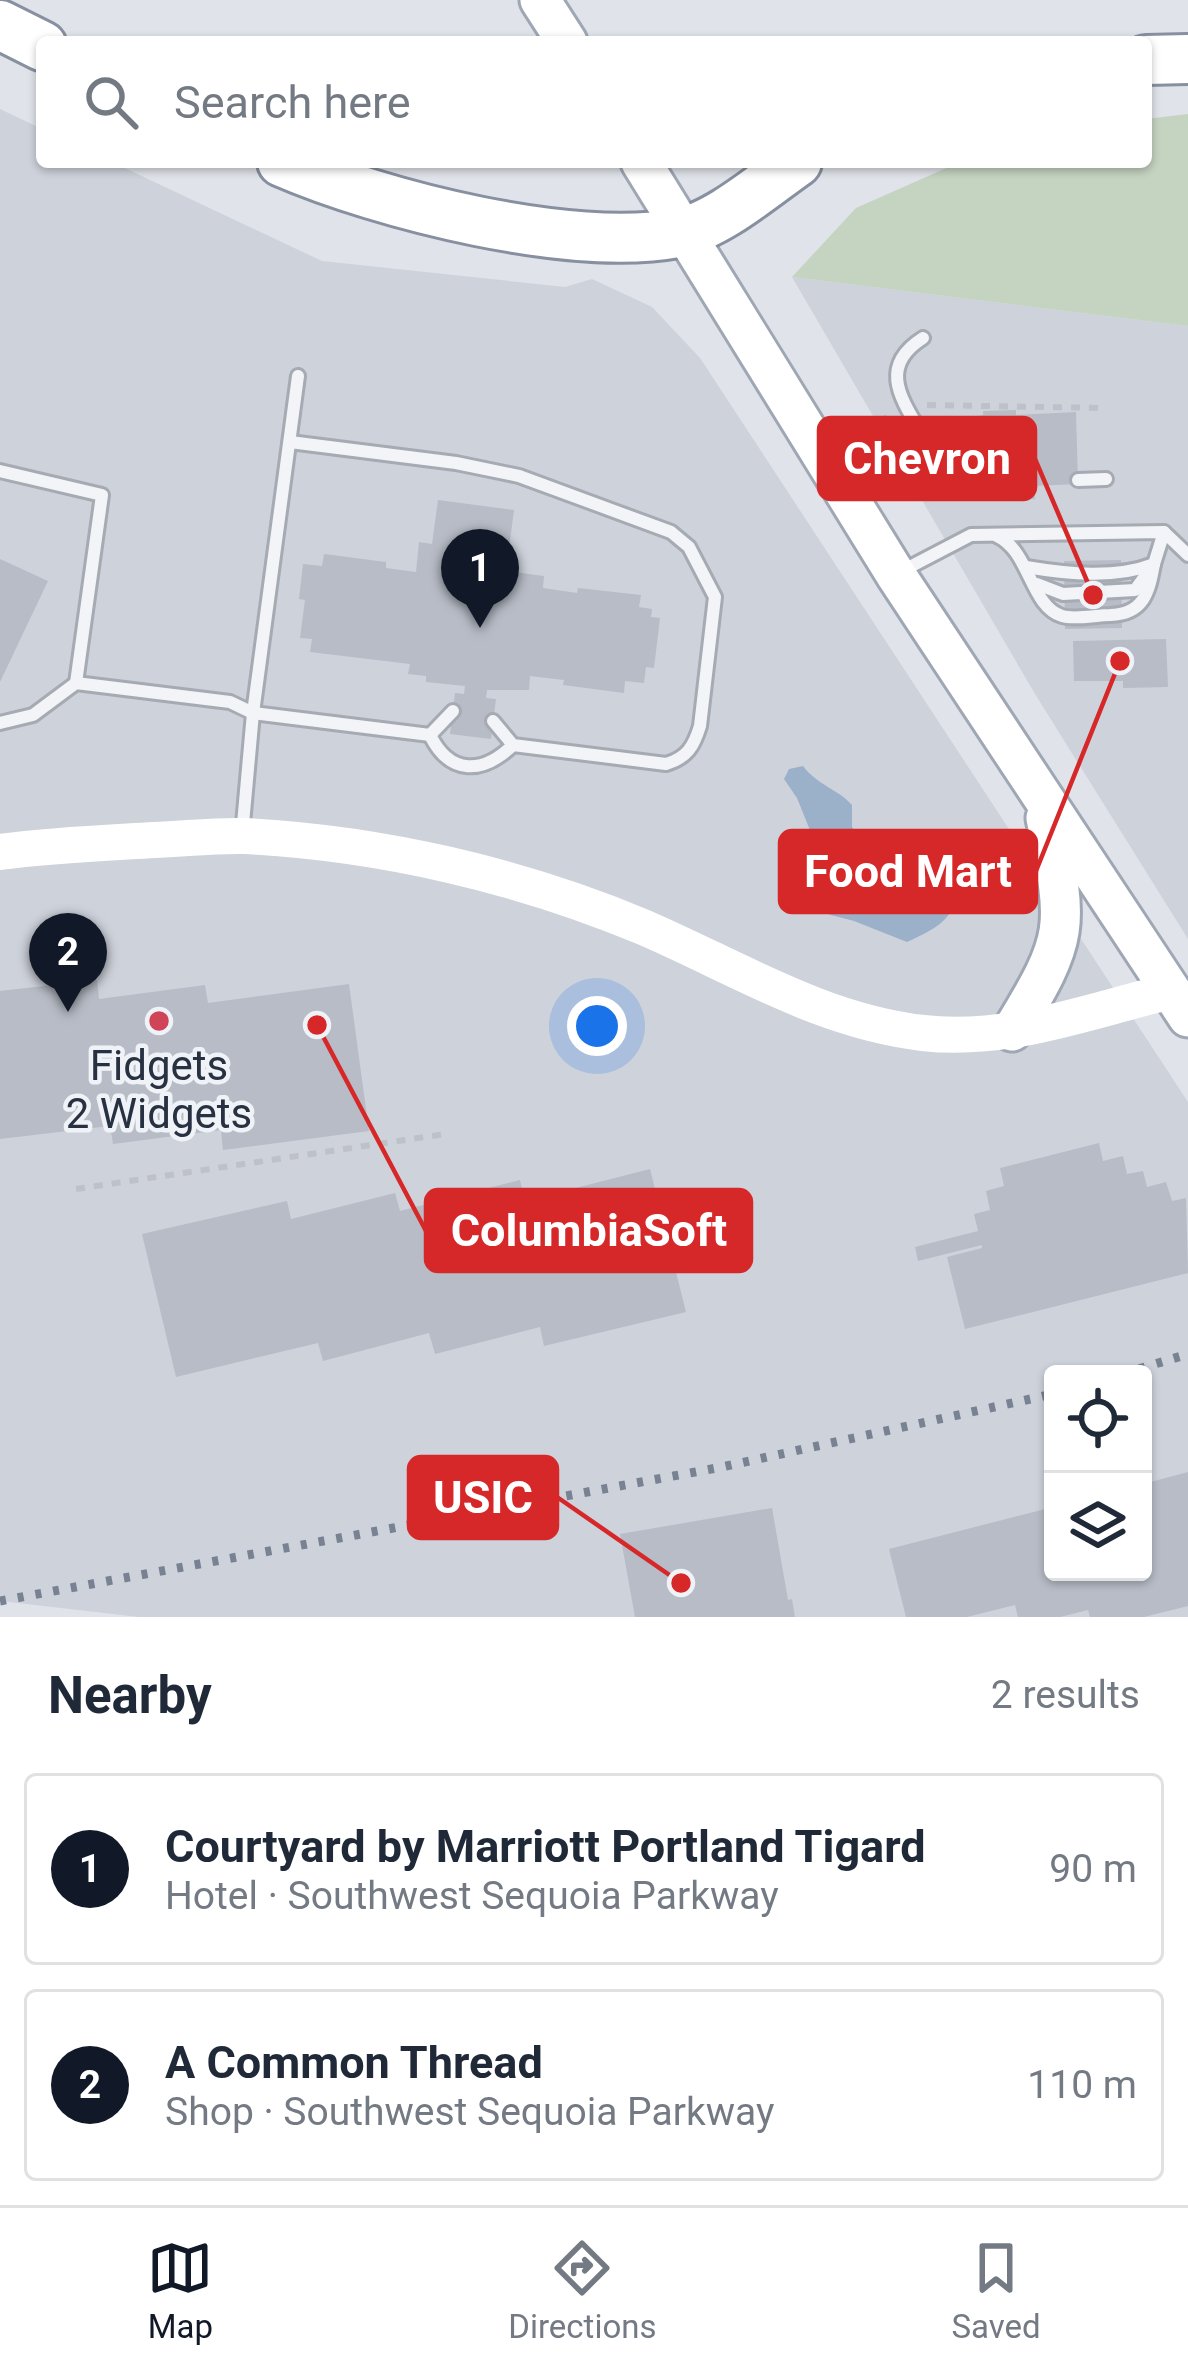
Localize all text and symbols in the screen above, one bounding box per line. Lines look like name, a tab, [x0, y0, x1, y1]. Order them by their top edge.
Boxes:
search box	[36, 36, 1152, 168]
icon: search	[78, 69, 144, 135]
text: Search here	[174, 76, 411, 129]
callout: Chevron	[819, 418, 1035, 499]
text: Chevron	[843, 432, 1011, 485]
pin: 1	[441, 529, 519, 628]
callout: Food Mart	[780, 831, 1036, 912]
text: Food Mart	[804, 845, 1012, 898]
pin: 2	[29, 913, 107, 1012]
your location	[567, 996, 627, 1056]
marker: Fidgets 2 Widgets	[146, 1008, 172, 1034]
place label: Fidgets 2 Widgets	[66, 1041, 252, 1138]
callout: ColumbiaSoft	[426, 1190, 751, 1271]
text: ColumbiaSoft	[451, 1204, 727, 1257]
map controls	[1044, 1365, 1152, 1581]
button: locate	[1044, 1365, 1152, 1473]
callout: USIC	[409, 1457, 557, 1538]
text: USIC	[433, 1471, 533, 1524]
button: layers	[1044, 1473, 1152, 1581]
text: Nearby	[48, 1666, 212, 1725]
text: 2 results	[991, 1672, 1140, 1718]
text: Courtyard by Marriott Portland Tigard	[165, 1820, 926, 1873]
text: 1	[79, 1846, 101, 1892]
text: 90 m	[1049, 1846, 1137, 1892]
text: Hotel · Southwest Sequoia Parkway	[165, 1873, 779, 1919]
text: A Common Thread	[165, 2036, 543, 2089]
text: 2	[79, 2062, 101, 2108]
text: 110 m	[1027, 2062, 1137, 2108]
text: Shop · Southwest Sequoia Parkway	[165, 2089, 774, 2135]
tab: Map	[147, 2235, 213, 2346]
tab: Directions	[508, 2235, 657, 2346]
tab: Saved	[951, 2235, 1041, 2346]

